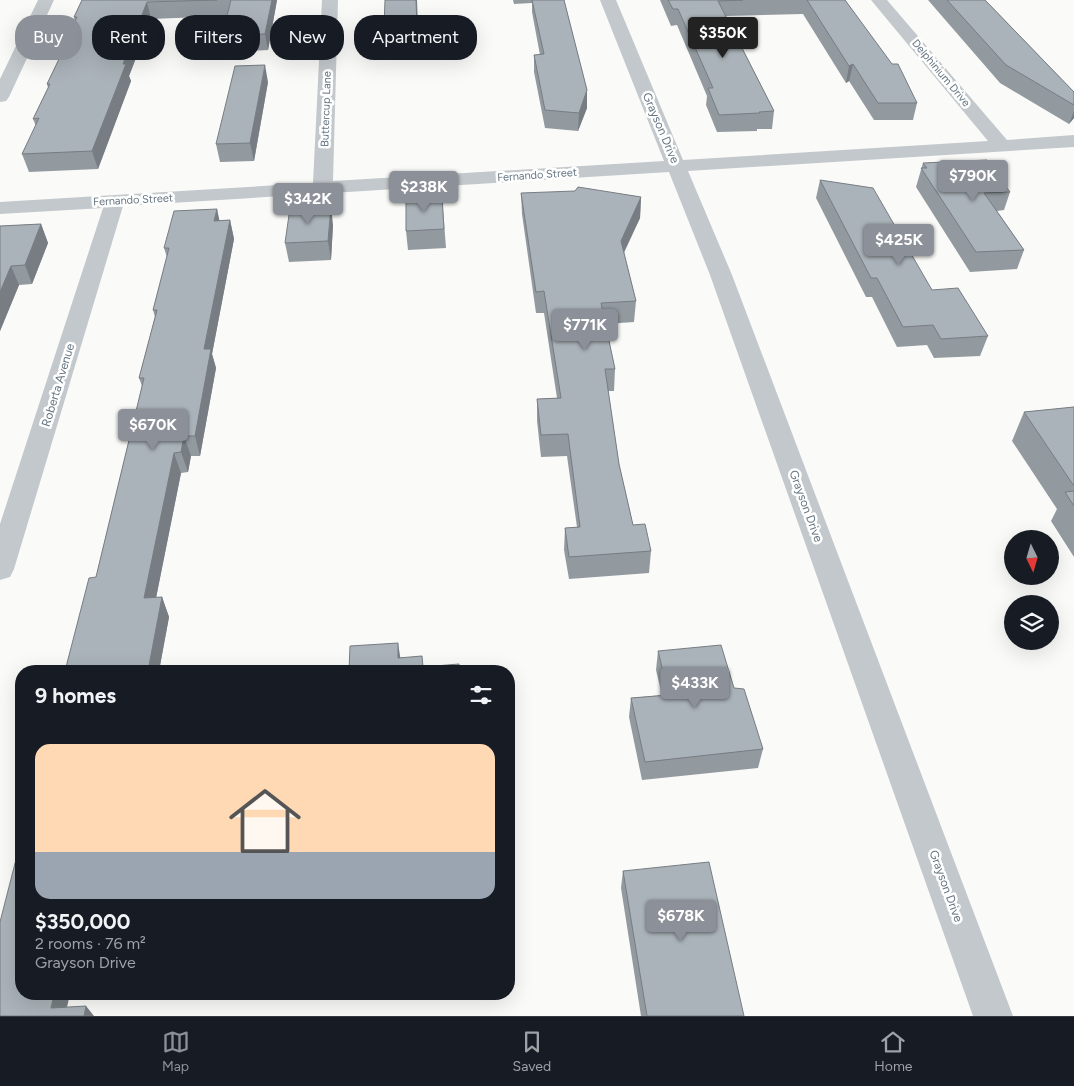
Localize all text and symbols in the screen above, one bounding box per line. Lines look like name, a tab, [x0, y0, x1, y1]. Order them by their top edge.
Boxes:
chip: Buy	[15, 15, 82, 60]
chip: Rent	[92, 15, 165, 60]
chip: Filters	[175, 15, 260, 60]
chip: New	[270, 15, 344, 60]
chip: Apartment	[354, 15, 477, 60]
pin: $350K	[688, 17, 758, 59]
text: $350K	[699, 23, 747, 42]
street label: Delphinium Drive	[909, 37, 973, 109]
street label: Buttercup Lane	[318, 71, 334, 147]
street label: Grayson Drive	[640, 91, 682, 166]
pin: $790K	[938, 160, 1008, 202]
street label: Fernando Street	[497, 166, 577, 184]
text: $790K	[949, 166, 997, 185]
pin: $238K	[389, 170, 459, 213]
text: $238K	[400, 177, 448, 196]
pin: $342K	[273, 182, 343, 225]
text: $342K	[284, 189, 332, 208]
street label: Fernando Street	[93, 191, 173, 209]
pin: $425K	[864, 224, 934, 266]
text: $425K	[875, 230, 923, 249]
pin: $771K	[550, 308, 620, 351]
text: $771K	[563, 315, 607, 334]
street label: Roberta Avenue	[39, 341, 77, 428]
pin: $670K	[118, 408, 188, 451]
text: $670K	[129, 415, 177, 434]
street label: Grayson Drive	[787, 468, 826, 544]
north arrow	[1004, 530, 1059, 585]
map controls	[1004, 530, 1059, 650]
button: layers	[1004, 595, 1059, 650]
pin: $433K	[660, 666, 730, 709]
text: $433K	[671, 673, 719, 692]
icon: filters	[467, 681, 495, 709]
text: 9 homes	[35, 683, 116, 708]
icon: home	[220, 776, 310, 866]
street label: Grayson Drive	[927, 848, 966, 924]
pin: $678K	[646, 900, 716, 942]
text: $678K	[657, 906, 705, 925]
text: $350,000	[35, 909, 130, 934]
text: 2 rooms · 76 m²	[35, 934, 146, 953]
text: Grayson Drive	[35, 953, 136, 972]
tab: Map	[162, 1028, 190, 1075]
tab: Saved	[513, 1028, 551, 1075]
tab: Home	[874, 1028, 912, 1075]

